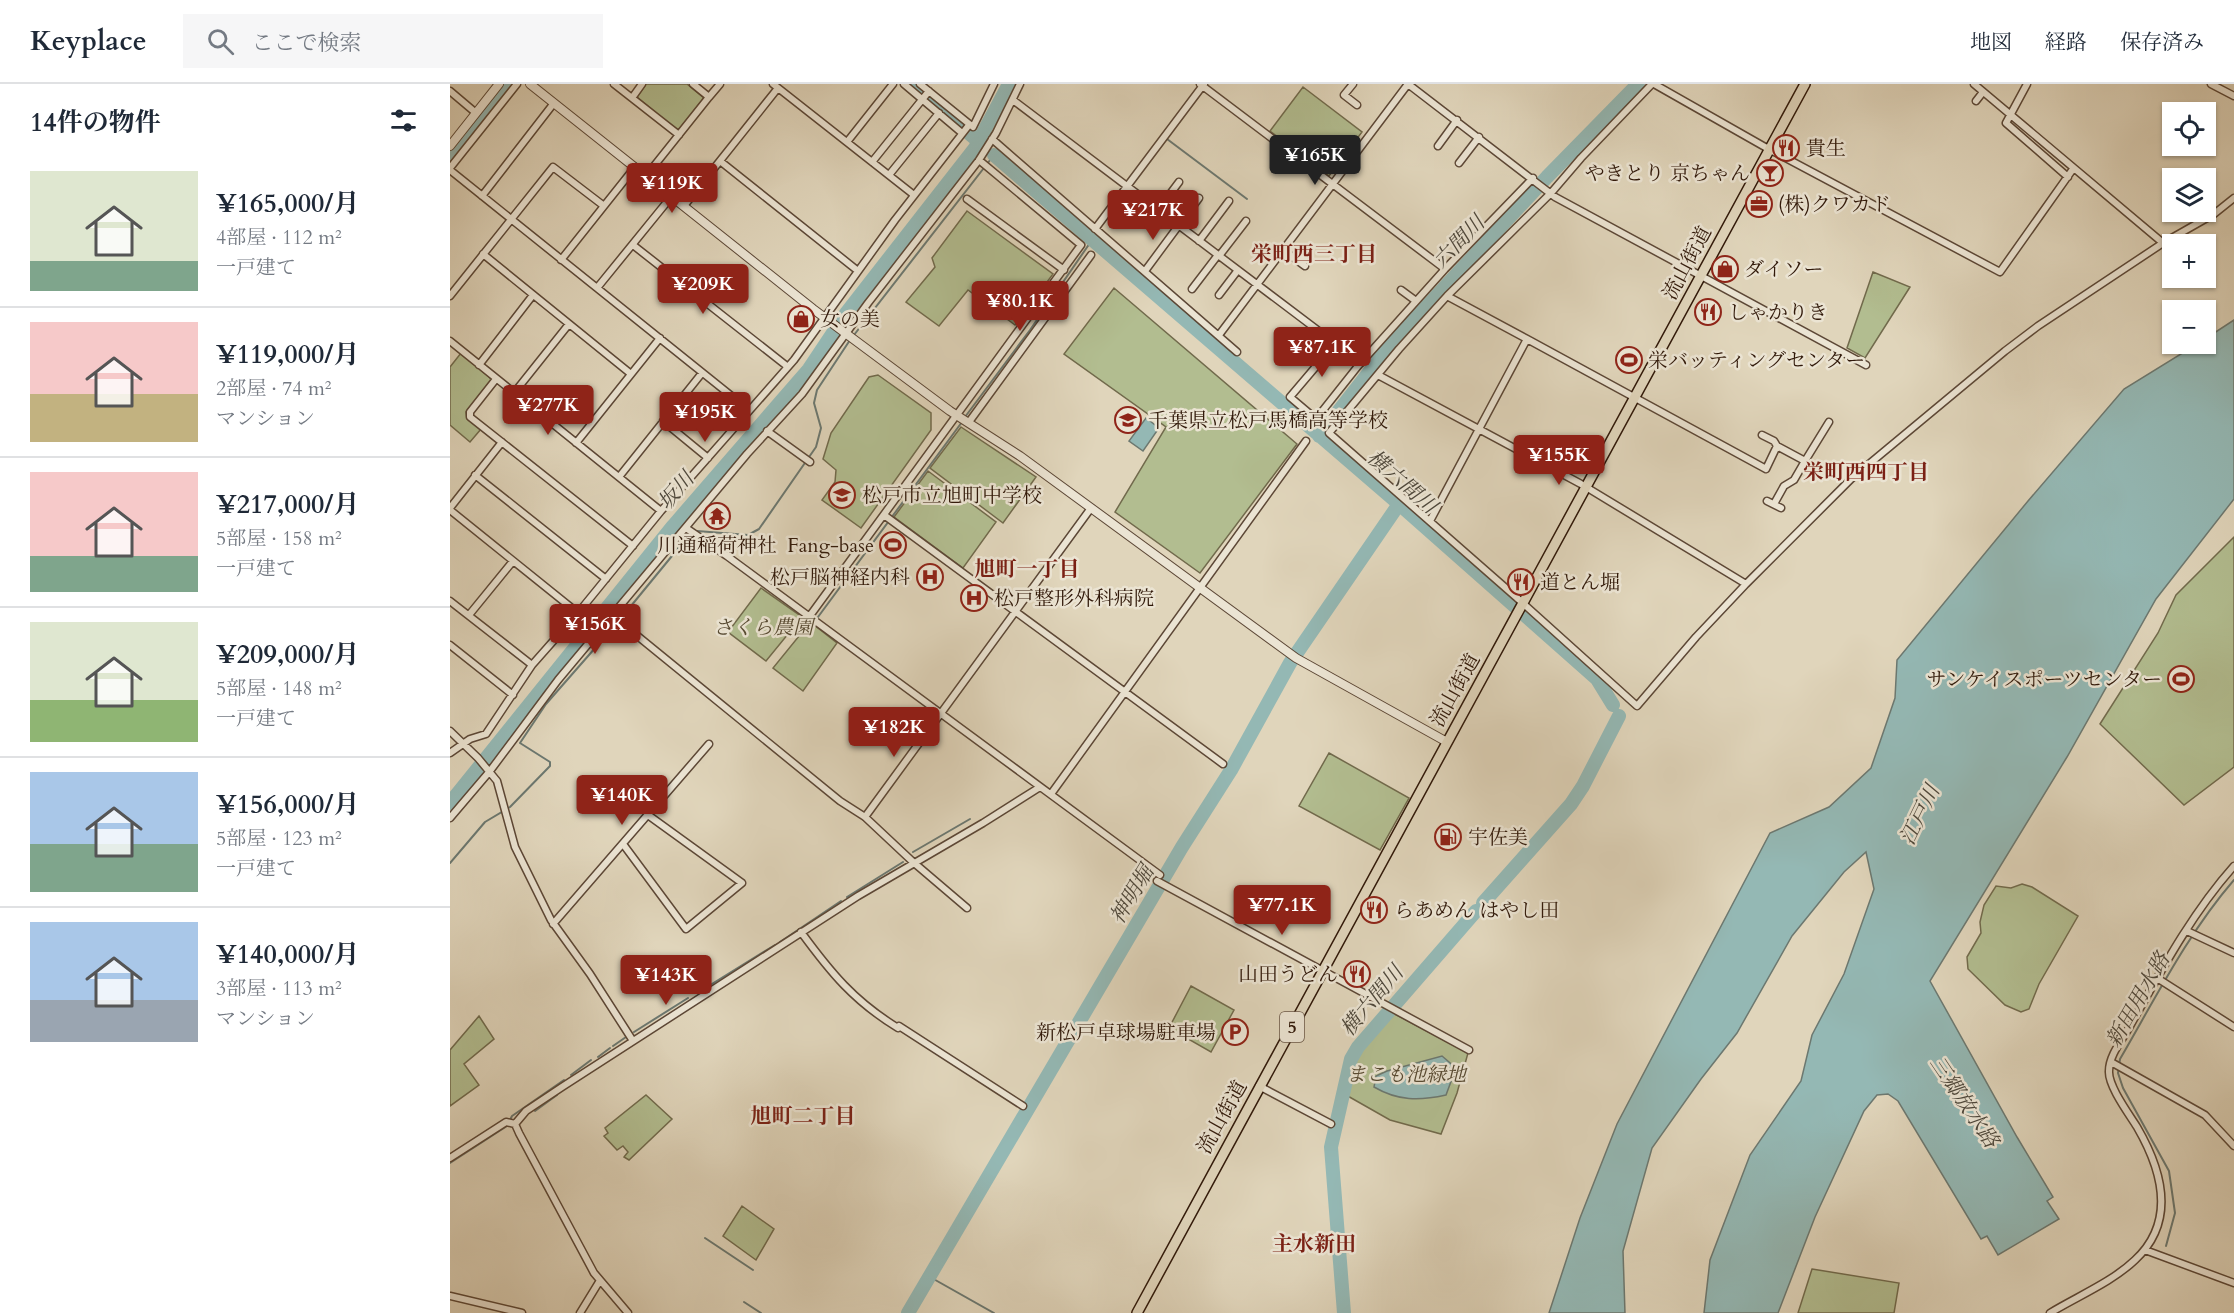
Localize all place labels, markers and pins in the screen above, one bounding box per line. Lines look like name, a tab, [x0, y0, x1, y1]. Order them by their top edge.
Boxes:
restaurant icon: 貴生	[1771, 133, 1801, 163]
pin: ¥165K	[1273, 135, 1357, 186]
place label: 貴生	[1806, 135, 1846, 162]
bar icon: やきとり 京ちゃん	[1755, 158, 1785, 188]
place label: やきとり 京ちゃん	[1585, 160, 1750, 187]
pin: ¥119K	[630, 163, 714, 214]
office icon: (株)クワカド	[1744, 189, 1774, 219]
pin: ¥217K	[1111, 190, 1195, 241]
place label: (株)クワカド	[1778, 191, 1891, 218]
shop icon: ダイソー	[1710, 254, 1740, 284]
place label: ダイソー	[1744, 256, 1824, 283]
pin: ¥209K	[661, 264, 745, 315]
pin: ¥80.1K	[971, 281, 1069, 332]
restaurant icon: しゃかりき	[1693, 297, 1723, 327]
place label: しゃかりき	[1728, 299, 1828, 326]
shop icon: 女の美	[786, 304, 816, 334]
place label: 女の美	[820, 306, 880, 333]
pin: ¥87.1K	[1273, 327, 1371, 378]
sports icon: 栄バッティングセンター	[1614, 345, 1644, 375]
place label: 栄バッティングセンター	[1648, 347, 1865, 374]
pin: ¥277K	[506, 385, 590, 436]
pin: ¥195K	[663, 392, 747, 443]
school or university icon: 千葉県立松戸馬橋高等学校	[1113, 405, 1143, 435]
place label: 千葉県立松戸馬橋高等学校	[1148, 407, 1388, 434]
pin: ¥155K	[1517, 435, 1601, 486]
school or university icon: 松戸市立旭町中学校	[827, 480, 857, 510]
place label: 松戸市立旭町中学校	[862, 482, 1042, 509]
temple icon: 川通稲荷神社	[702, 501, 732, 531]
sports icon: Fang-base	[878, 530, 908, 560]
place label: 川通稲荷神社	[657, 532, 777, 559]
place label: Fang-base	[787, 532, 874, 559]
hospital icon: 松戸脳神経内科	[915, 562, 945, 592]
place label: 松戸脳神経内科	[770, 564, 910, 591]
restaurant icon: 道とん堀	[1506, 567, 1536, 597]
place label: 道とん堀	[1540, 569, 1620, 596]
hospital icon: 松戸整形外科病院	[959, 583, 989, 613]
place label: 松戸整形外科病院	[994, 585, 1154, 612]
pin: ¥156K	[553, 604, 637, 655]
sports icon: サンケイスポーツセンター	[2166, 664, 2196, 694]
place label: サンケイスポーツセンター	[1927, 666, 2162, 693]
pin: ¥182K	[852, 707, 936, 758]
pin: ¥140K	[580, 775, 664, 826]
fuel station icon: 宇佐美	[1433, 822, 1463, 852]
place label: 宇佐美	[1468, 824, 1528, 851]
pin: ¥77.1K	[1233, 885, 1331, 936]
restaurant icon: らあめん はやし田	[1359, 895, 1389, 925]
place label: らあめん はやし田	[1394, 897, 1559, 924]
pin: ¥143K	[624, 955, 708, 1006]
restaurant icon: 山田うどん	[1342, 959, 1372, 989]
place label: 山田うどん	[1238, 961, 1338, 988]
parking icon: 新松戸卓球場駐車場	[1220, 1017, 1250, 1047]
place label: 新松戸卓球場駐車場	[1036, 1019, 1216, 1046]

